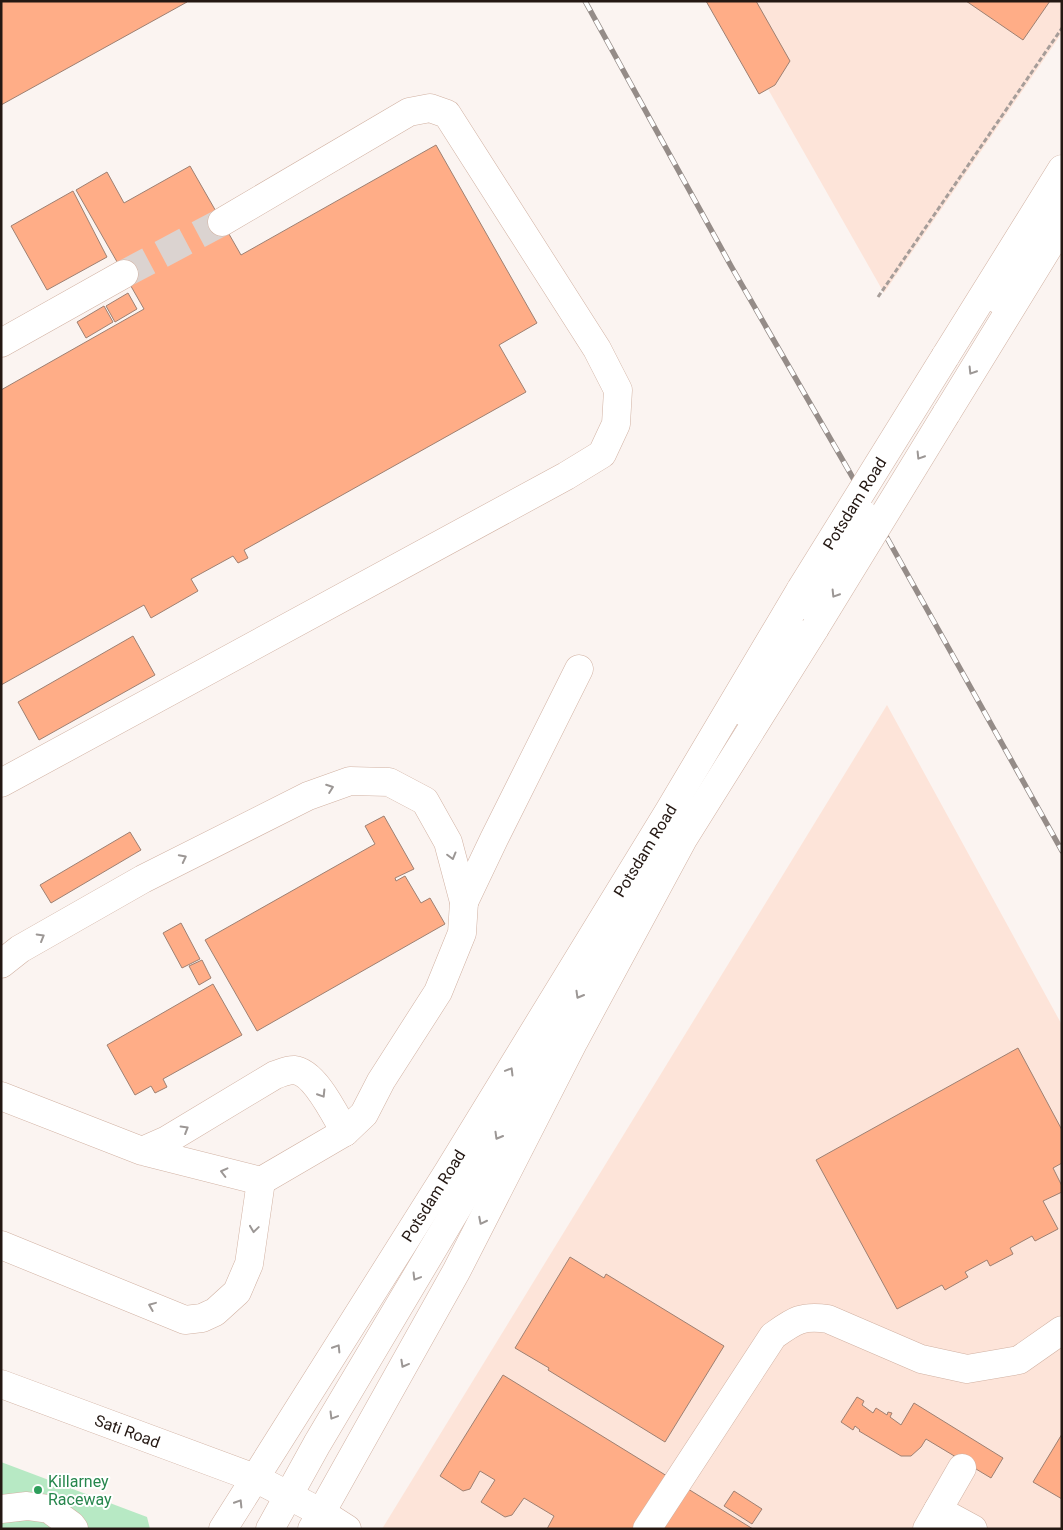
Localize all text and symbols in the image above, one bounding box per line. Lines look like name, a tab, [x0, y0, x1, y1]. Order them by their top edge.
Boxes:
one-way arrow	[969, 366, 979, 375]
one-way arrow	[917, 450, 927, 459]
street label: Potsdam Road	[819, 454, 890, 553]
one-way arrow	[832, 589, 842, 598]
one-way arrow	[325, 784, 334, 794]
street label: Potsdam Road	[610, 801, 681, 900]
one-way arrow	[446, 852, 456, 860]
one-way arrow	[178, 854, 187, 864]
one-way arrow	[36, 933, 45, 943]
one-way arrow	[575, 990, 585, 999]
one-way arrow	[504, 1067, 514, 1076]
one-way arrow	[315, 1089, 325, 1098]
one-way arrow	[180, 1125, 189, 1135]
one-way arrow	[494, 1131, 504, 1140]
street label: Potsdam Road	[397, 1146, 469, 1245]
one-way arrow	[220, 1167, 229, 1178]
one-way arrow	[478, 1216, 488, 1225]
one-way arrow	[249, 1225, 260, 1233]
one-way arrow	[413, 1271, 423, 1280]
one-way arrow	[148, 1302, 157, 1313]
one-way arrow	[331, 1344, 340, 1353]
one-way arrow	[401, 1359, 411, 1368]
street label: Sati Road	[92, 1411, 163, 1452]
one-way arrow	[330, 1411, 340, 1420]
place label: Killarney Raceway	[48, 1472, 112, 1509]
marker: Killarney Raceway	[32, 1484, 44, 1496]
one-way arrow	[233, 1500, 242, 1509]

